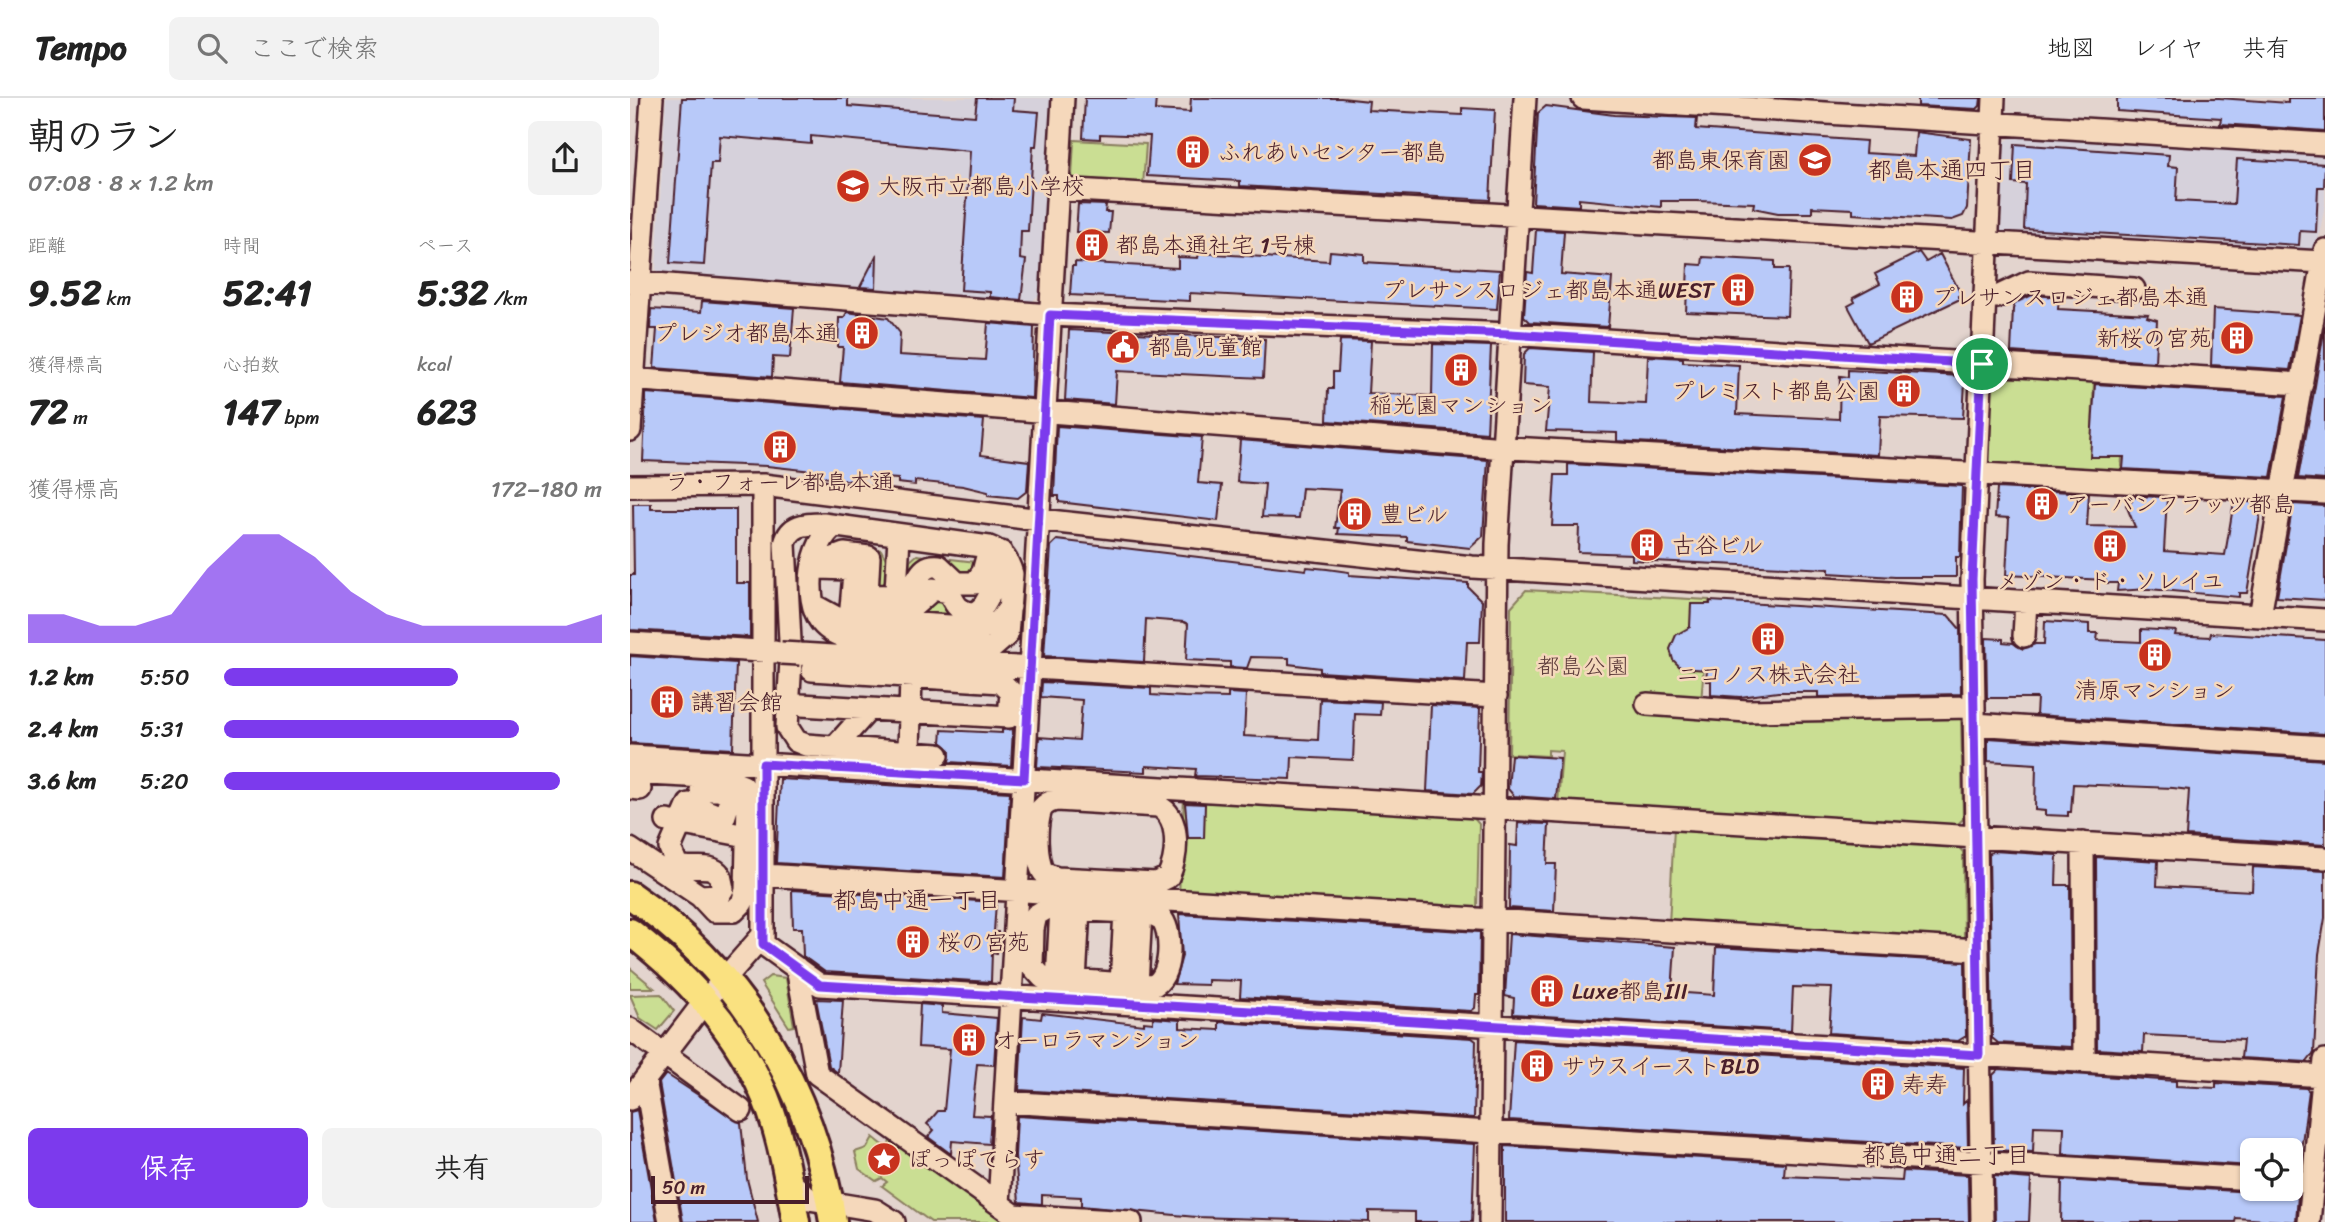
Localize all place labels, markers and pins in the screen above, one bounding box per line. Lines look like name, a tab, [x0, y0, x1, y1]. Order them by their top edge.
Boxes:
place label: ふれあいセンター都島	[1218, 132, 1447, 173]
building icon: ふれあいセンター都島	[1174, 133, 1212, 171]
place label: 都島東保育園	[1652, 140, 1790, 181]
school or university icon: 都島東保育園	[1796, 141, 1834, 179]
place label: 大阪市立都島小学校	[878, 166, 1085, 207]
school or university icon: 大阪市立都島小学校	[834, 167, 872, 205]
place label: 都島本通社宅 1号棟	[1116, 225, 1316, 266]
building icon: 都島本通社宅 1号棟	[1073, 226, 1111, 264]
place label: プレサンスロジェ都島本通WEST	[1382, 270, 1716, 311]
building icon: プレサンスロジェ都島本通WEST	[1719, 271, 1757, 309]
place label: プレサンスロジェ都島本通	[1932, 277, 2208, 318]
building icon: プレサンスロジェ都島本通	[1888, 278, 1926, 316]
place label: プレジオ都島本通	[654, 313, 838, 354]
building icon: プレジオ都島本通	[843, 314, 881, 352]
place label: 新桜の宮苑	[2097, 318, 2212, 359]
building icon: 新桜の宮苑	[2218, 319, 2256, 357]
place label: 都島児童館	[1148, 327, 1263, 368]
public building icon: 都島児童館	[1104, 328, 1142, 366]
pin	[1952, 334, 2012, 394]
building icon: 稲光園マンション	[1442, 351, 1480, 389]
place label: プレミスト都島公園	[1671, 371, 1880, 412]
building icon: プレミスト都島公園	[1885, 372, 1923, 410]
place label: 稲光園マンション	[1369, 385, 1553, 426]
building icon: ラ・フォーレ都島本通	[761, 428, 799, 466]
place label: ラ・フォーレ都島本通	[665, 462, 895, 503]
place label: アーバンフラッツ都島	[2066, 484, 2295, 525]
building icon: アーバンフラッツ都島	[2023, 485, 2061, 523]
place label: 豊ビル	[1380, 494, 1449, 535]
building icon: 豊ビル	[1336, 495, 1374, 533]
place label: 古谷ビル	[1672, 525, 1764, 566]
building icon: 古谷ビル	[1628, 526, 1666, 564]
building icon: メゾン・ド・ソレイユ	[2091, 527, 2129, 565]
place label: メゾン・ド・ソレイユ	[1996, 561, 2224, 602]
building icon: ニコノス株式会社	[1749, 620, 1787, 658]
building icon: 清原マンション	[2136, 636, 2174, 674]
place label: ニコノス株式会社	[1676, 654, 1860, 695]
place label: 清原マンション	[2075, 670, 2235, 711]
place label: 講習会館	[691, 682, 783, 723]
building icon: 講習会館	[648, 683, 686, 721]
place label: 桜の宮苑	[938, 922, 1030, 963]
building icon: 桜の宮苑	[894, 923, 932, 961]
place label: Luxe都島III	[1572, 971, 1688, 1012]
building icon: Luxe都島III	[1528, 972, 1566, 1010]
place label: オーロラマンション	[994, 1020, 1199, 1061]
building icon: オーロラマンション	[950, 1021, 988, 1059]
place label: サウスイーストBLD	[1562, 1046, 1759, 1087]
building icon: サウスイーストBLD	[1518, 1047, 1556, 1085]
place label: 寿寿	[1902, 1064, 1948, 1105]
building icon: 寿寿	[1859, 1065, 1897, 1103]
place label: ぽっぽてらす	[908, 1139, 1045, 1180]
place icon: ぽっぽてらす	[865, 1140, 903, 1178]

